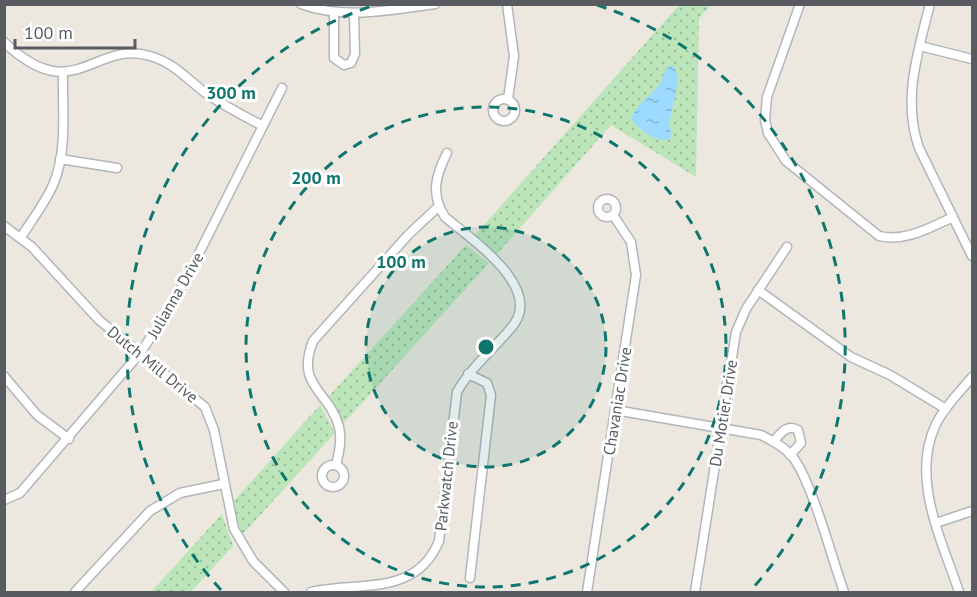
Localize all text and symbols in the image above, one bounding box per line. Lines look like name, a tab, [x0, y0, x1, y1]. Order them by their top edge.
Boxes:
scale bar	[15, 12, 135, 50]
text: 100 m	[24, 21, 73, 44]
text: 300 m	[206, 81, 256, 104]
text: 200 m	[291, 166, 341, 189]
street label: Julianna Drive	[142, 249, 208, 342]
text: 100 m	[376, 250, 426, 273]
street label: Dutch Mill Drive	[104, 321, 202, 407]
centre of rings	[476, 337, 496, 357]
street label: Chavaniac Drive	[599, 345, 635, 457]
street label: Du Motier Drive	[705, 358, 741, 468]
street label: Parkwatch Drive	[430, 420, 462, 532]

